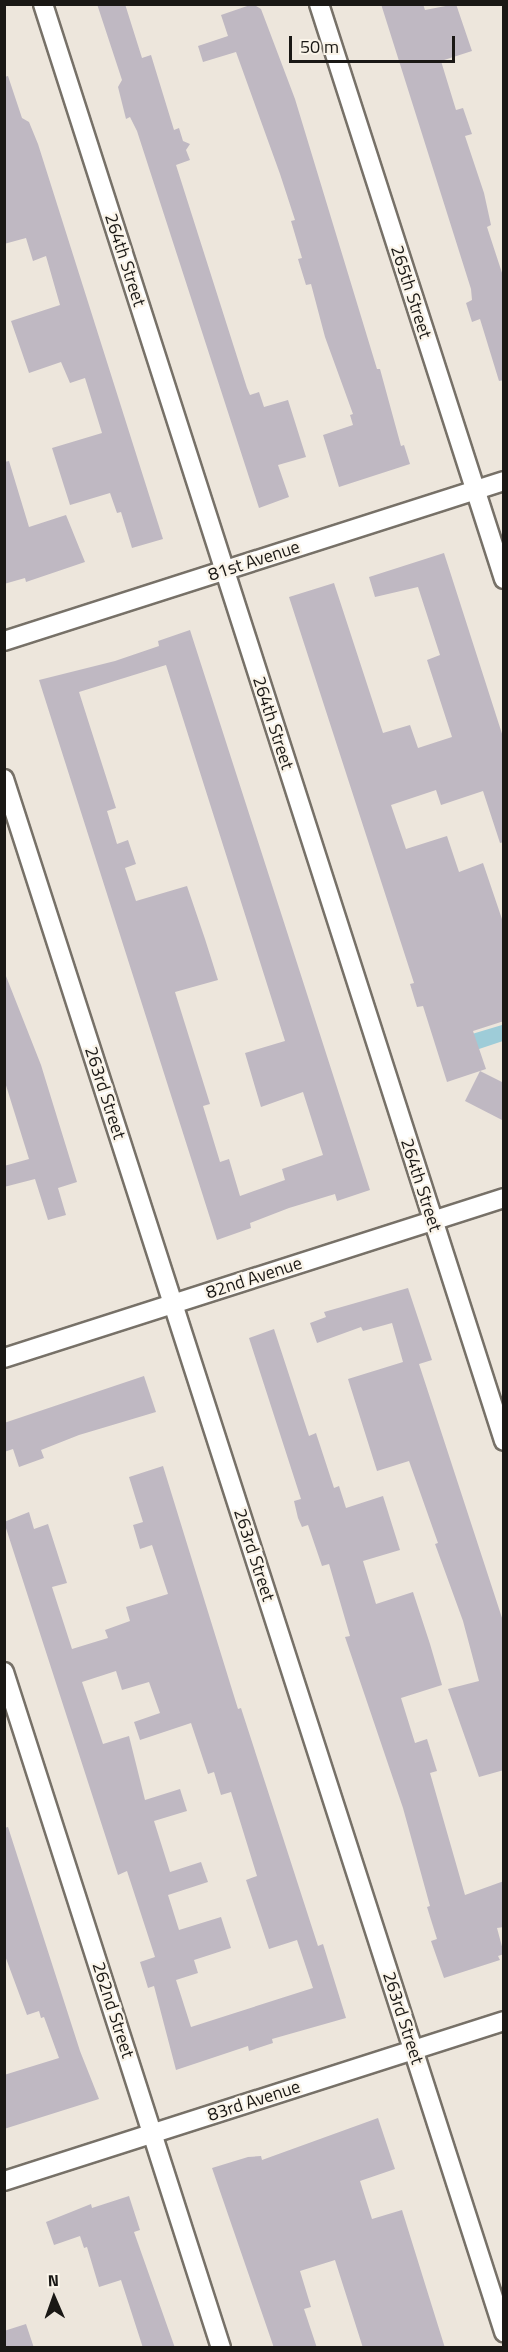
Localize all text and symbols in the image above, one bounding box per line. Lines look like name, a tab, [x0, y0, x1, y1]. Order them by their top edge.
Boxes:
scale bar	[292, 24, 458, 62]
text: 50 m	[300, 33, 339, 60]
street label: 264th Street	[100, 211, 150, 309]
street label: 265th Street	[386, 243, 436, 341]
street label: 81st Avenue	[205, 536, 303, 586]
street label: 264th Street	[248, 674, 298, 772]
street label: 263rd Street	[80, 1044, 130, 1142]
street label: 264th Street	[396, 1136, 446, 1234]
street label: 82nd Avenue	[203, 1252, 305, 1304]
street label: 263rd Street	[229, 1506, 279, 1604]
street label: 262nd Street	[87, 1959, 139, 2061]
street label: 263rd Street	[378, 1969, 428, 2067]
street label: 83rd Avenue	[205, 2076, 303, 2126]
north arrow	[24, 2268, 84, 2328]
text: N	[47, 2268, 59, 2292]

